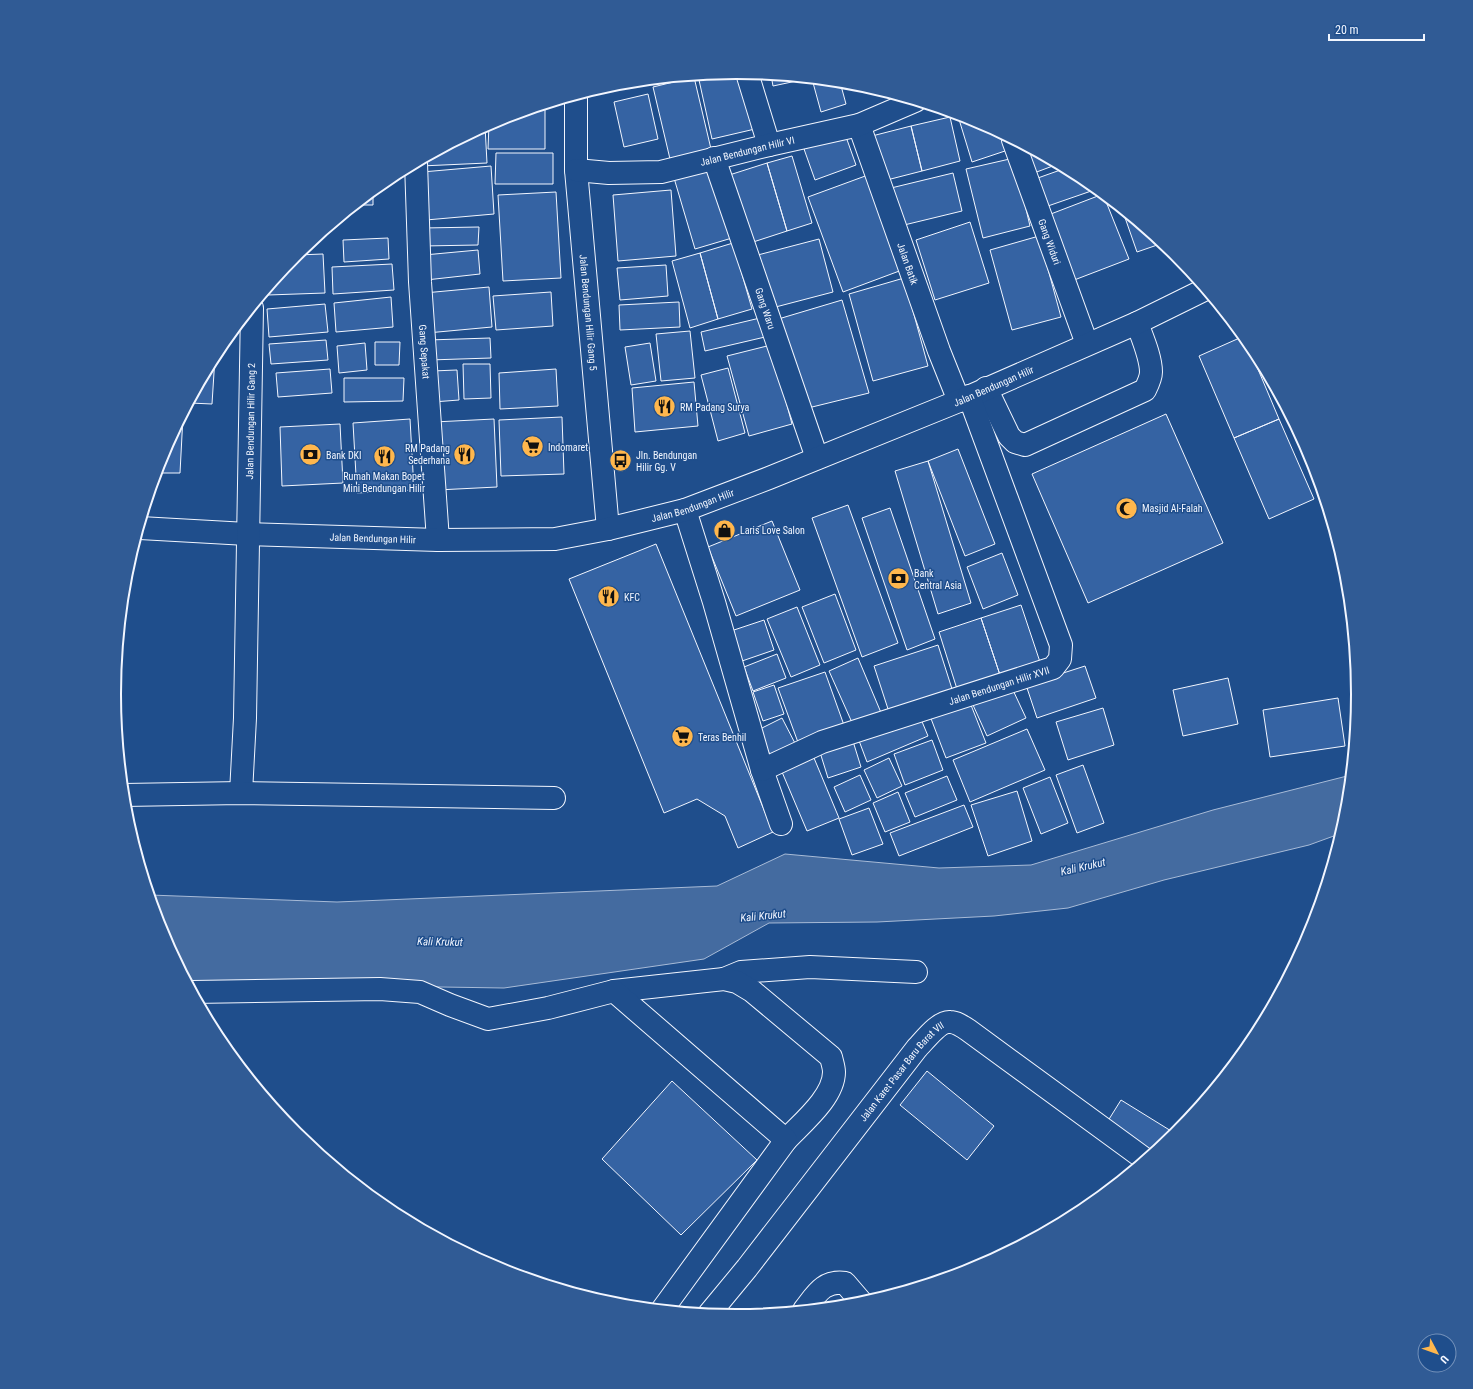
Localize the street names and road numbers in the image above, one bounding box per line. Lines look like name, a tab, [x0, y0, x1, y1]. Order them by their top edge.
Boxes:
street label: Jalan Bendungan Hilir VI	[699, 134, 796, 168]
street label: Gang Widuri	[1036, 217, 1063, 266]
street label: Jalan Batik	[896, 241, 921, 287]
street label: Jalan Bendungan Hilir Gang 5	[578, 254, 599, 371]
street label: Gang Waru	[753, 286, 778, 331]
street label: Gang Sepakat	[417, 324, 432, 379]
street label: Jalan Bendungan Hilir Gang 2	[244, 363, 257, 480]
street label: Jalan Bendungan Hilir	[952, 364, 1035, 408]
street label: Jalan Bendungan Hilir	[650, 486, 735, 524]
street label: Jalan Bendungan Hilir	[329, 531, 416, 545]
street label: Jalan Bendungan Hilir XVII	[947, 664, 1051, 707]
street label: Jalan Karet Pasar Baru Barat VII	[857, 1019, 945, 1123]

